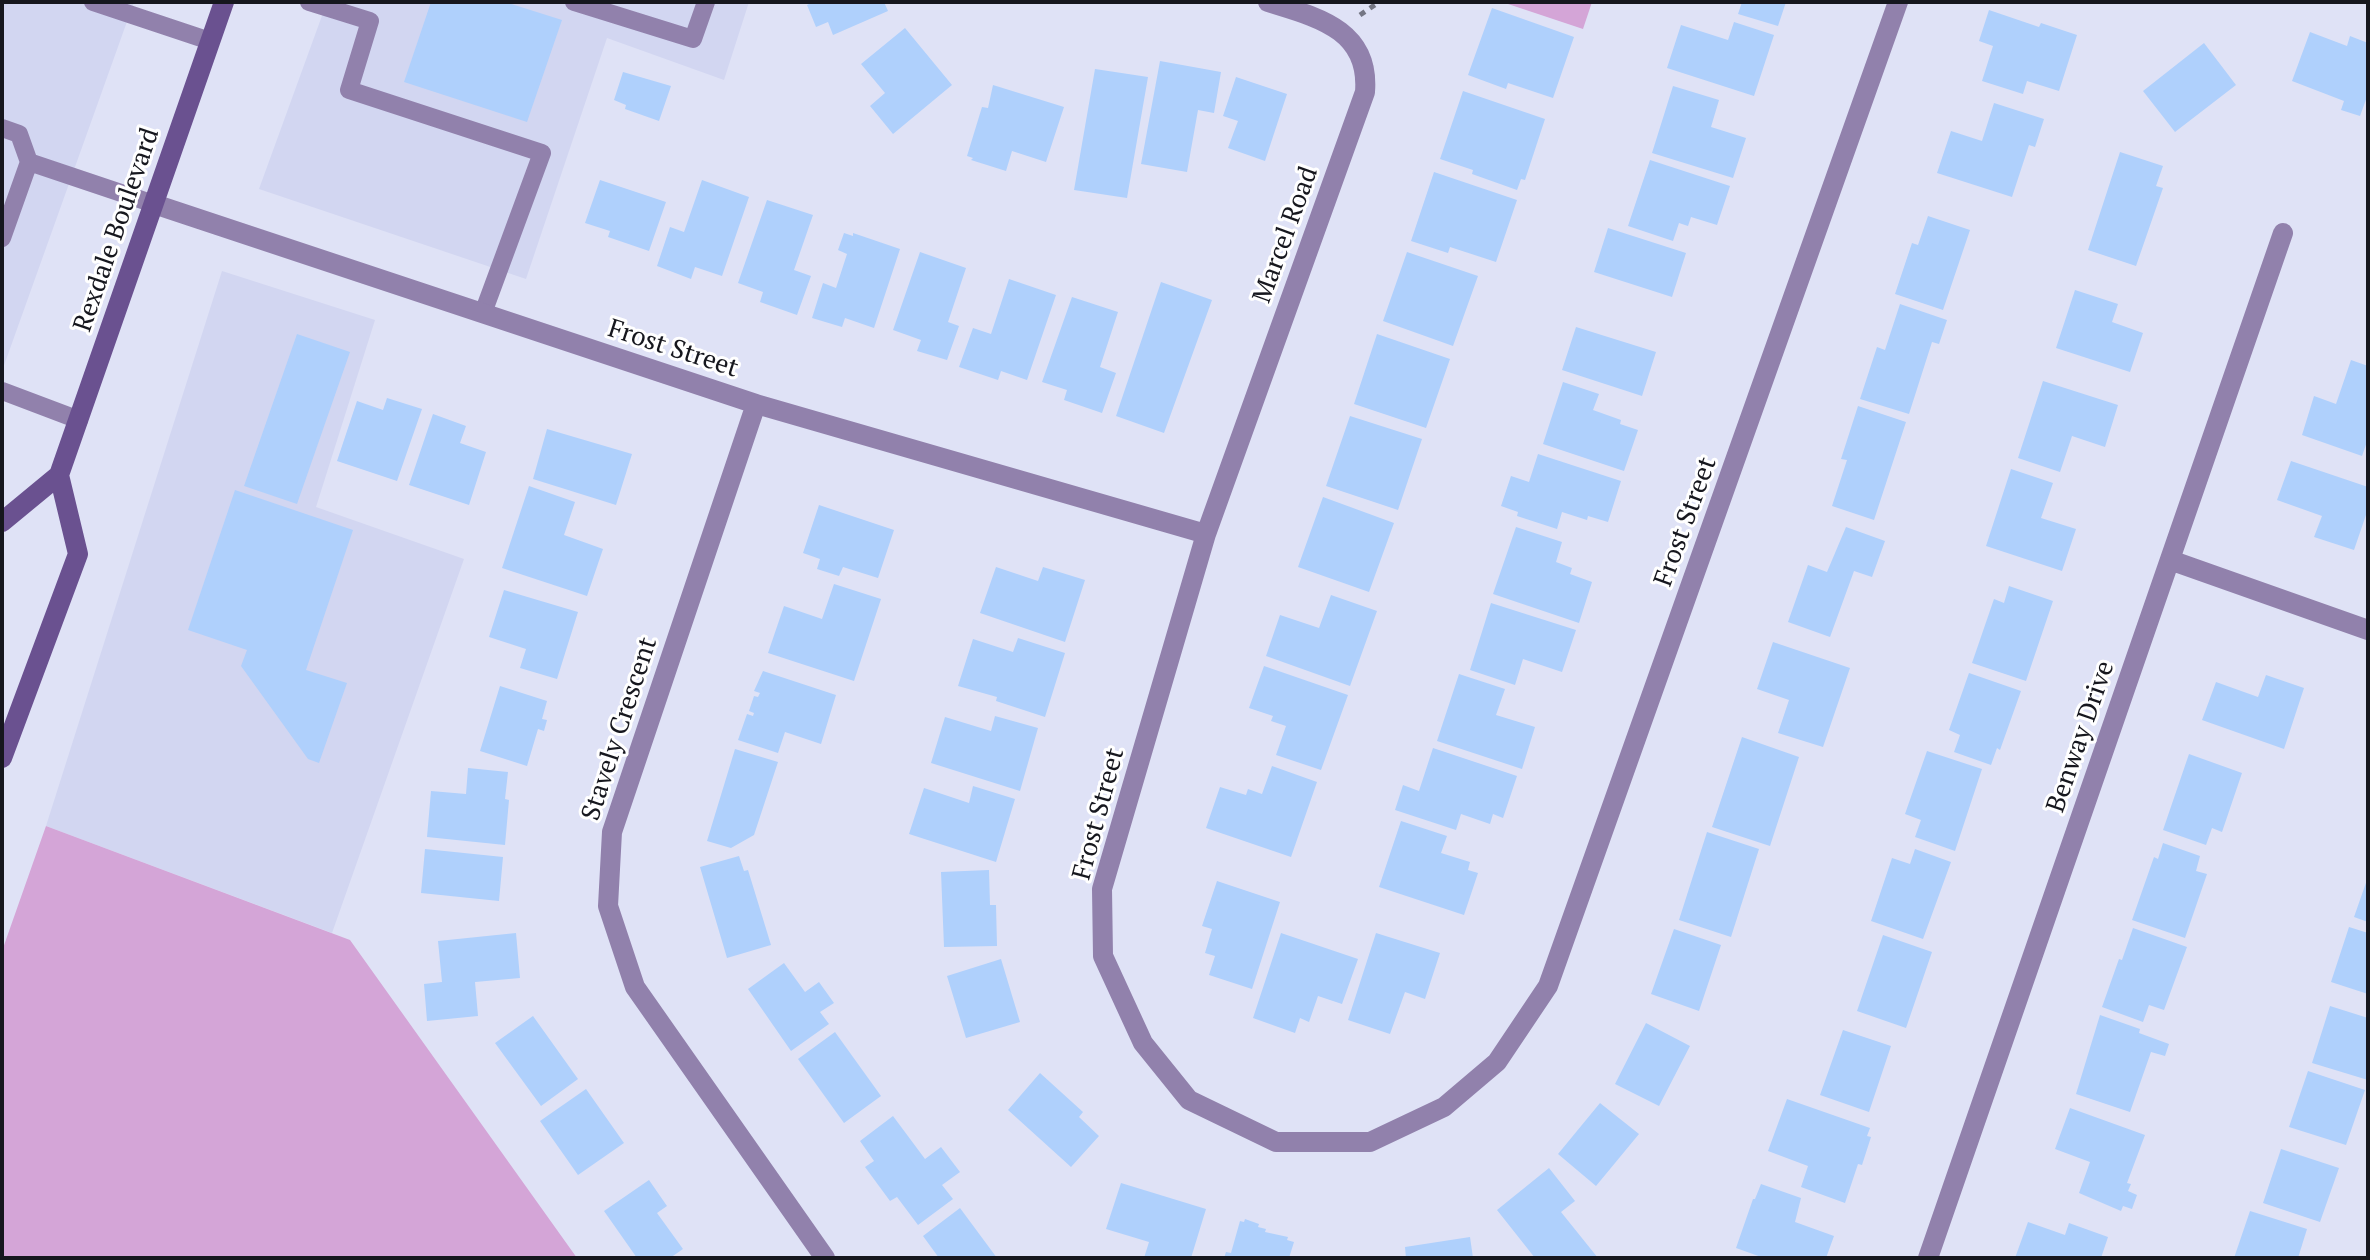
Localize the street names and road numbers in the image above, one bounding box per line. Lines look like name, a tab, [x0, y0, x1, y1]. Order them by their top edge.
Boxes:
street label: Rexdale Boulevard	[68, 124, 166, 336]
street label: Marcel Road	[1247, 163, 1325, 307]
street label: Frost Street	[604, 313, 742, 385]
street label: Frost Street	[1648, 453, 1724, 591]
street label: Stavely Crescent	[576, 634, 664, 824]
street label: Benway Drive	[2041, 657, 2121, 817]
street label: Frost Street	[1066, 745, 1132, 883]

